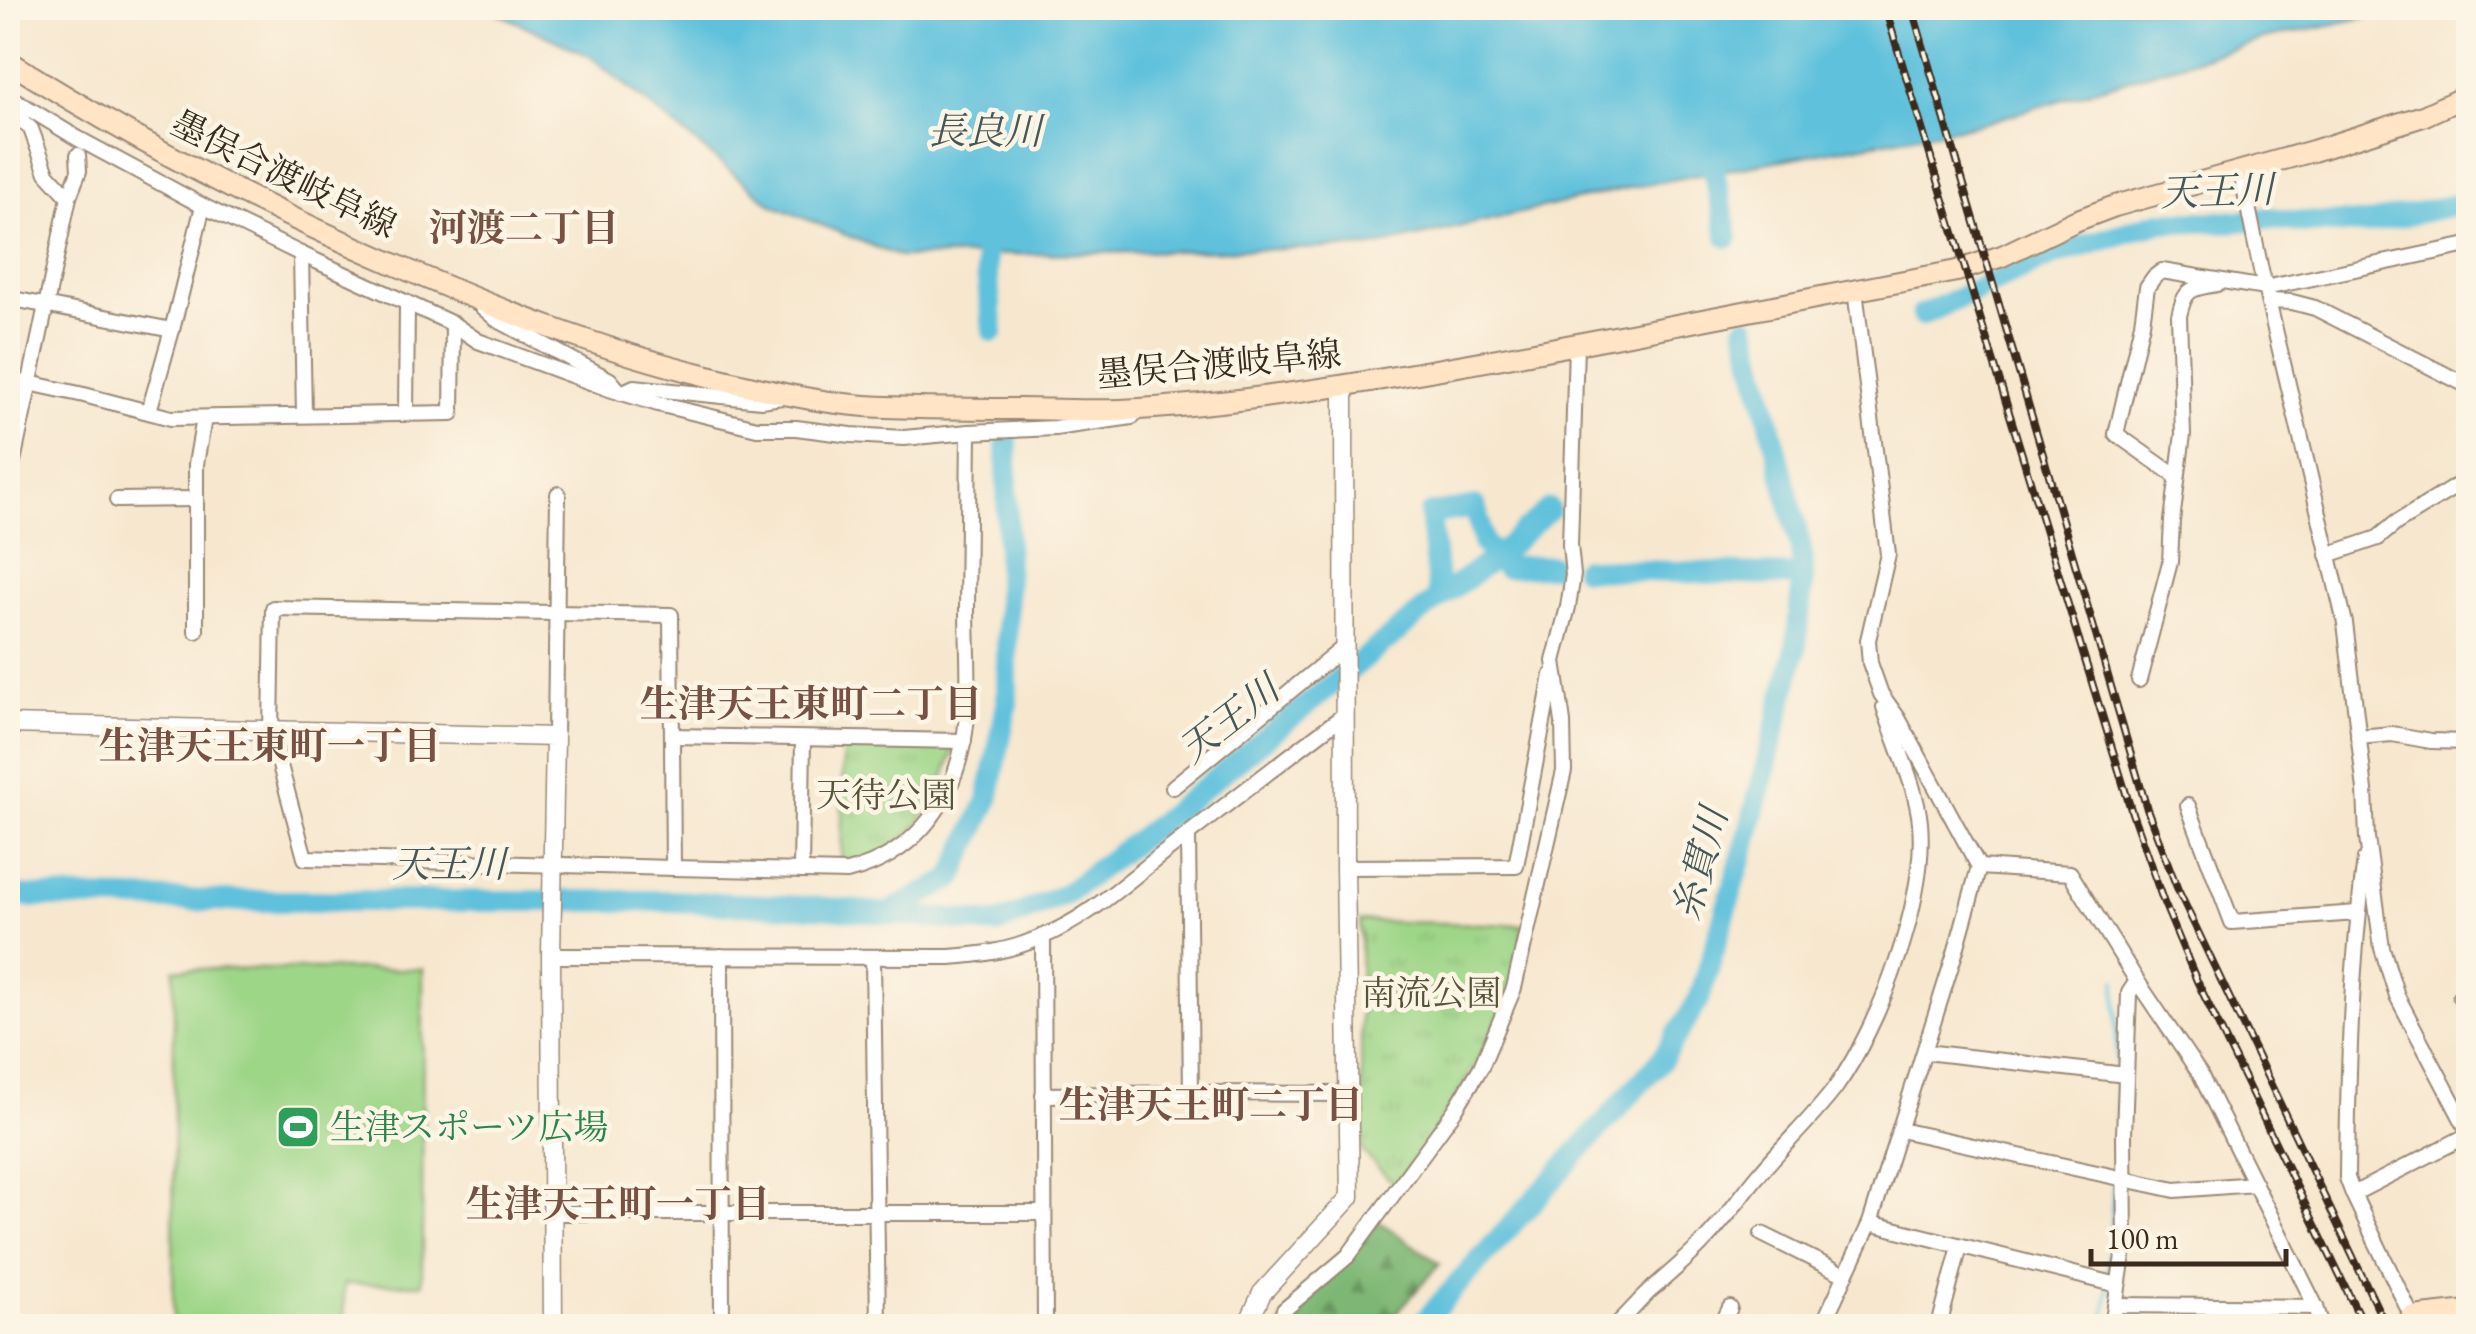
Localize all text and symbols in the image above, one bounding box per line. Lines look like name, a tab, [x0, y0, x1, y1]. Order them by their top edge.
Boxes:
street label: 墨俣合渡岐阜線	[164, 100, 404, 247]
water label: 長良川	[928, 106, 1046, 155]
water label: 天王川	[2159, 164, 2279, 217]
district label: 河渡二丁目	[429, 203, 619, 252]
street label: 墨俣合渡岐阜線	[1095, 330, 1343, 397]
water label: 天王川	[1169, 662, 1292, 773]
district label: 生津天王東町二丁目	[640, 679, 982, 728]
district label: 生津天王東町一丁目	[99, 721, 441, 770]
park label: 天待公園	[816, 772, 956, 817]
water label: 糸貫川	[1661, 799, 1739, 925]
water label: 天王川	[392, 839, 510, 888]
park label: 南流公園	[1361, 970, 1501, 1015]
district label: 生津天王町二丁目	[1059, 1080, 1363, 1129]
sports icon: 生津スポーツ広場	[275, 1104, 321, 1150]
place label: 生津スポーツ広場	[330, 1104, 609, 1149]
district label: 生津天王町一丁目	[466, 1179, 770, 1228]
scale bar	[2091, 1204, 2286, 1266]
text: 100 m	[2106, 1219, 2179, 1258]

